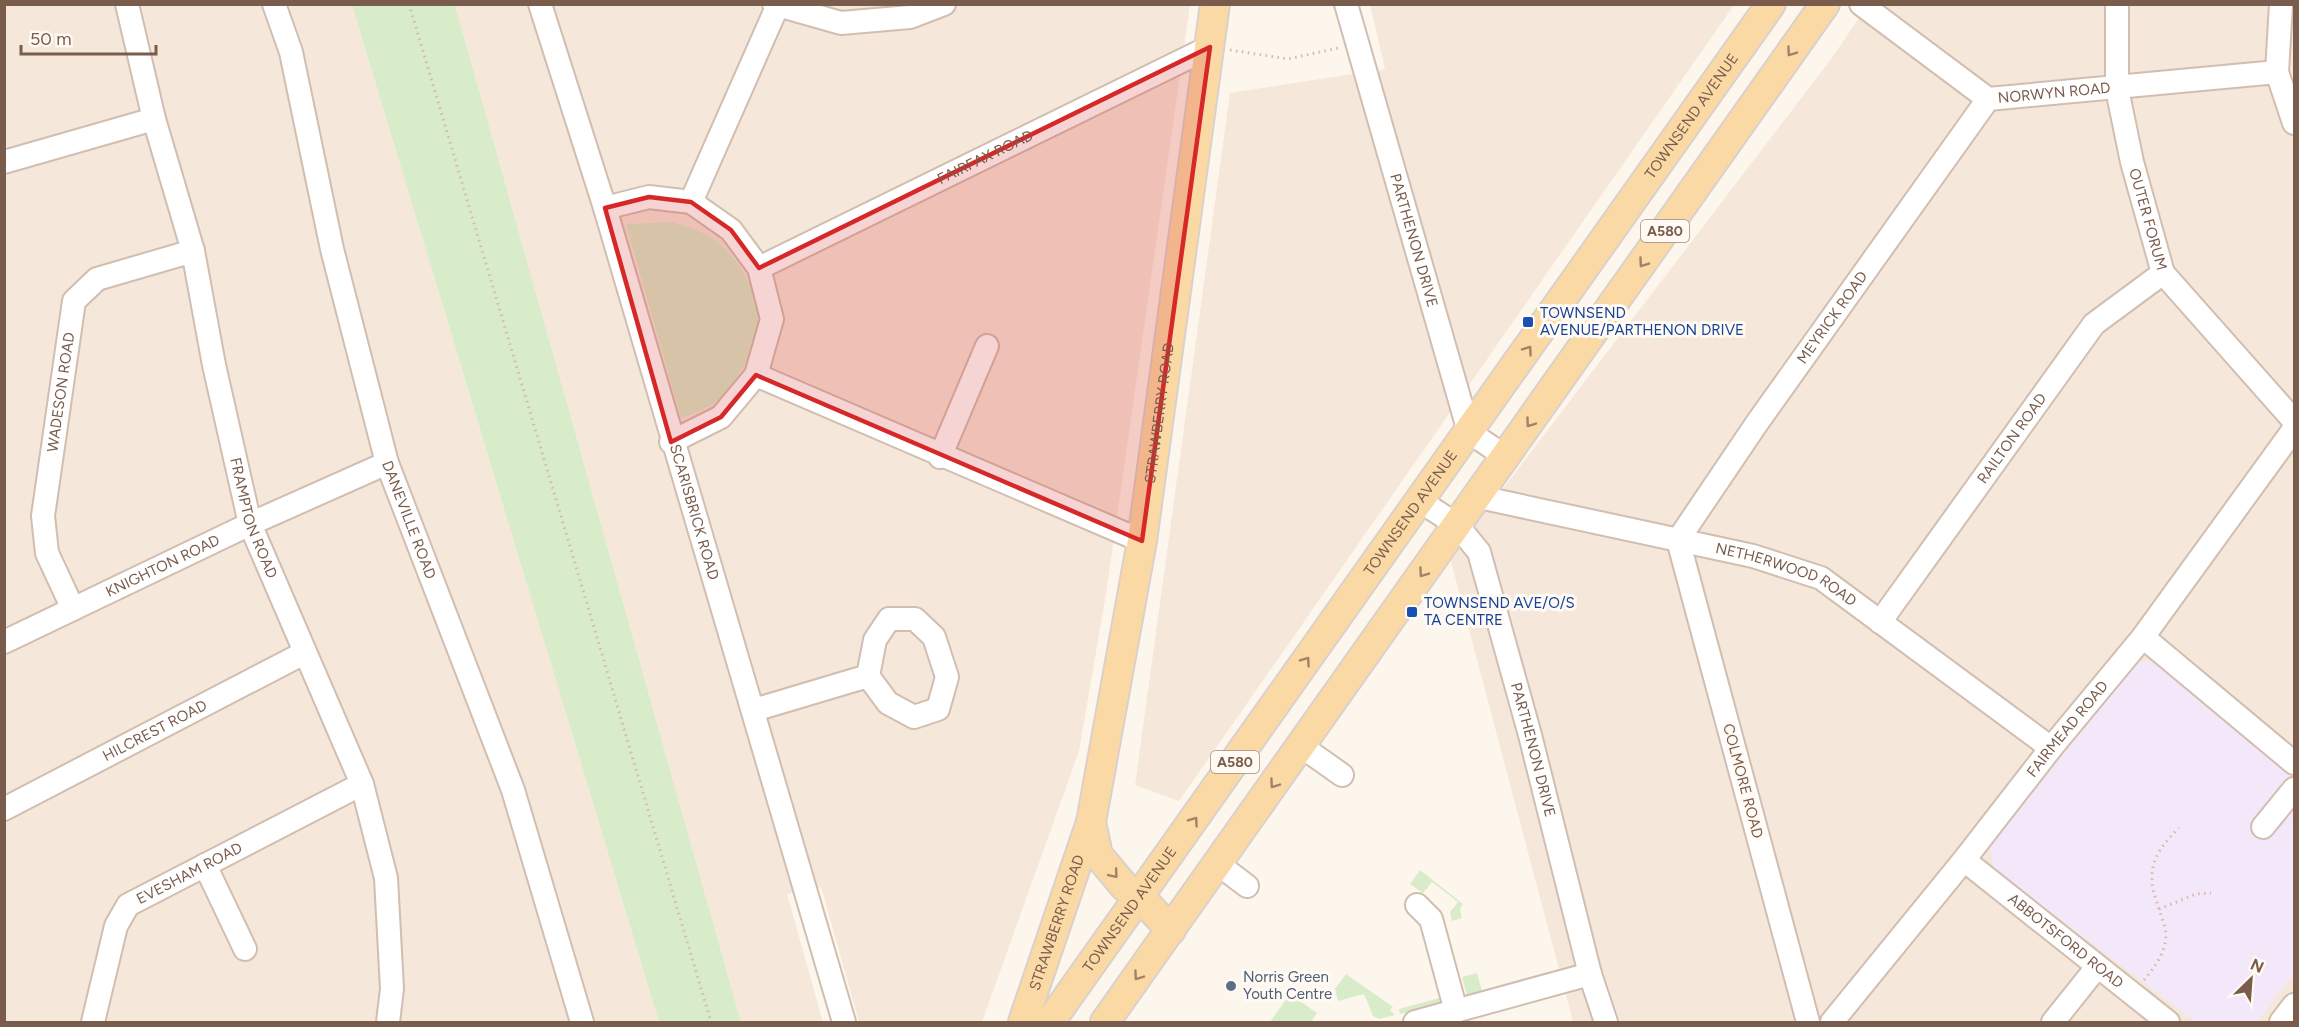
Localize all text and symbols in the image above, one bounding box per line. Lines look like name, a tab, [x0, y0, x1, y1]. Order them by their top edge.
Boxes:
scale bar	[21, 18, 156, 56]
text: 50 m	[30, 28, 72, 50]
one-way arrow	[1787, 46, 1798, 57]
street label: TOWNSEND AVENUE	[1641, 50, 1742, 182]
street label: NORWYN ROAD	[1997, 79, 2111, 107]
street label: FAIRFAX ROAD	[934, 126, 1036, 188]
street label: OUTER FORUM	[2125, 166, 2171, 272]
street label: PARTHENON DRIVE	[1386, 171, 1442, 309]
road number: A580	[1641, 220, 1689, 242]
one-way arrow	[1639, 257, 1650, 268]
street label: MEYRICK ROAD	[1793, 268, 1871, 367]
place label: TOWNSEND AVENUE/PARTHENON DRIVE	[1540, 304, 1744, 339]
marker: TOWNSEND AVENUE/PARTHENON DRIVE	[1521, 315, 1535, 329]
street label: WADESON ROAD	[43, 331, 78, 453]
street label: STRAWBERRY ROAD	[1141, 341, 1178, 485]
one-way arrow	[1521, 346, 1532, 357]
street label: RAILTON ROAD	[1973, 390, 2050, 487]
one-way arrow	[1526, 416, 1537, 427]
street label: SCARISBRICK ROAD	[666, 442, 723, 582]
street label: TOWNSEND AVENUE	[1360, 447, 1461, 579]
street label: FRAMPTON ROAD	[226, 456, 281, 581]
street label: DANEVILLE ROAD	[378, 458, 440, 581]
street label: KNIGHTON ROAD	[103, 531, 223, 601]
street label: NETHERWOOD ROAD	[1714, 539, 1860, 610]
one-way arrow	[1419, 567, 1430, 578]
place label: TOWNSEND AVE/O/S TA CENTRE	[1424, 594, 1575, 629]
marker: TOWNSEND AVE/O/S TA CENTRE	[1405, 605, 1419, 619]
one-way arrow	[1299, 657, 1310, 668]
street label: FAIRMEAD ROAD	[2023, 677, 2112, 781]
street label: PARTHENON DRIVE	[1507, 681, 1559, 819]
street label: HILCREST ROAD	[100, 696, 210, 765]
street label: COLMORE ROAD	[1719, 722, 1767, 840]
road number: A580	[1211, 751, 1259, 773]
one-way arrow	[1270, 777, 1281, 788]
one-way arrow	[1187, 816, 1198, 827]
street label: EVESHAM ROAD	[133, 838, 245, 908]
street label: TOWNSEND AVENUE	[1079, 843, 1180, 976]
street label: STRAWBERRY ROAD	[1025, 852, 1088, 993]
one-way arrow	[1106, 867, 1117, 878]
street label: ABBOTSFORD ROAD	[2005, 890, 2127, 992]
north arrow	[2221, 949, 2281, 1009]
text: N	[2248, 955, 2267, 977]
place label: Norris Green Youth Centre	[1243, 968, 1332, 1003]
one-way arrow	[1134, 970, 1145, 981]
marker: Norris Green Youth Centre	[1224, 979, 1238, 993]

